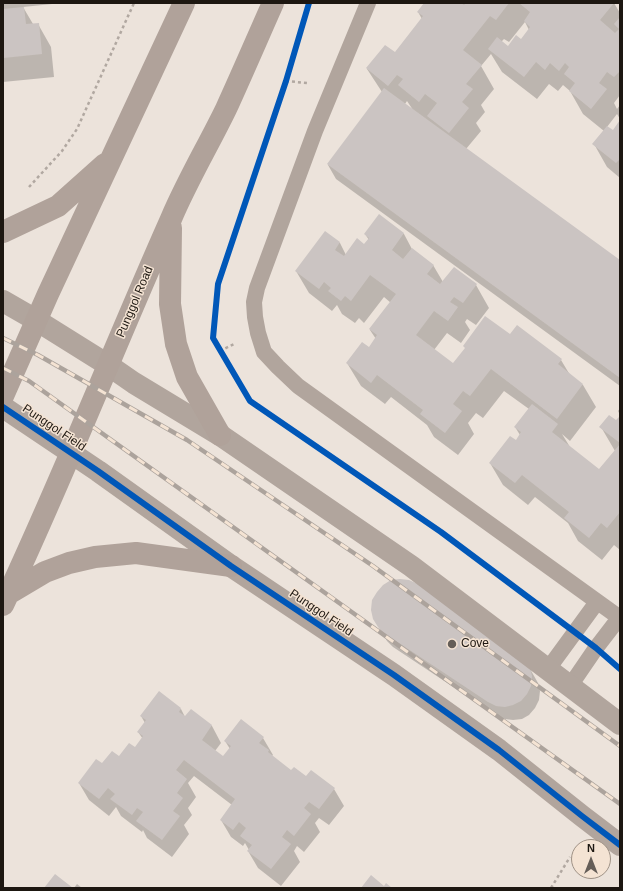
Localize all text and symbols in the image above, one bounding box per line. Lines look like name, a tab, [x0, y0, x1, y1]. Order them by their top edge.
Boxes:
street label: Punggol Road	[114, 264, 156, 340]
street label: Punggol Field	[20, 402, 88, 454]
street label: Punggol Field	[287, 587, 355, 639]
place label: Cove	[461, 637, 489, 651]
marker: Cove	[446, 638, 458, 650]
north arrow	[571, 839, 611, 879]
text: N	[587, 842, 595, 854]

